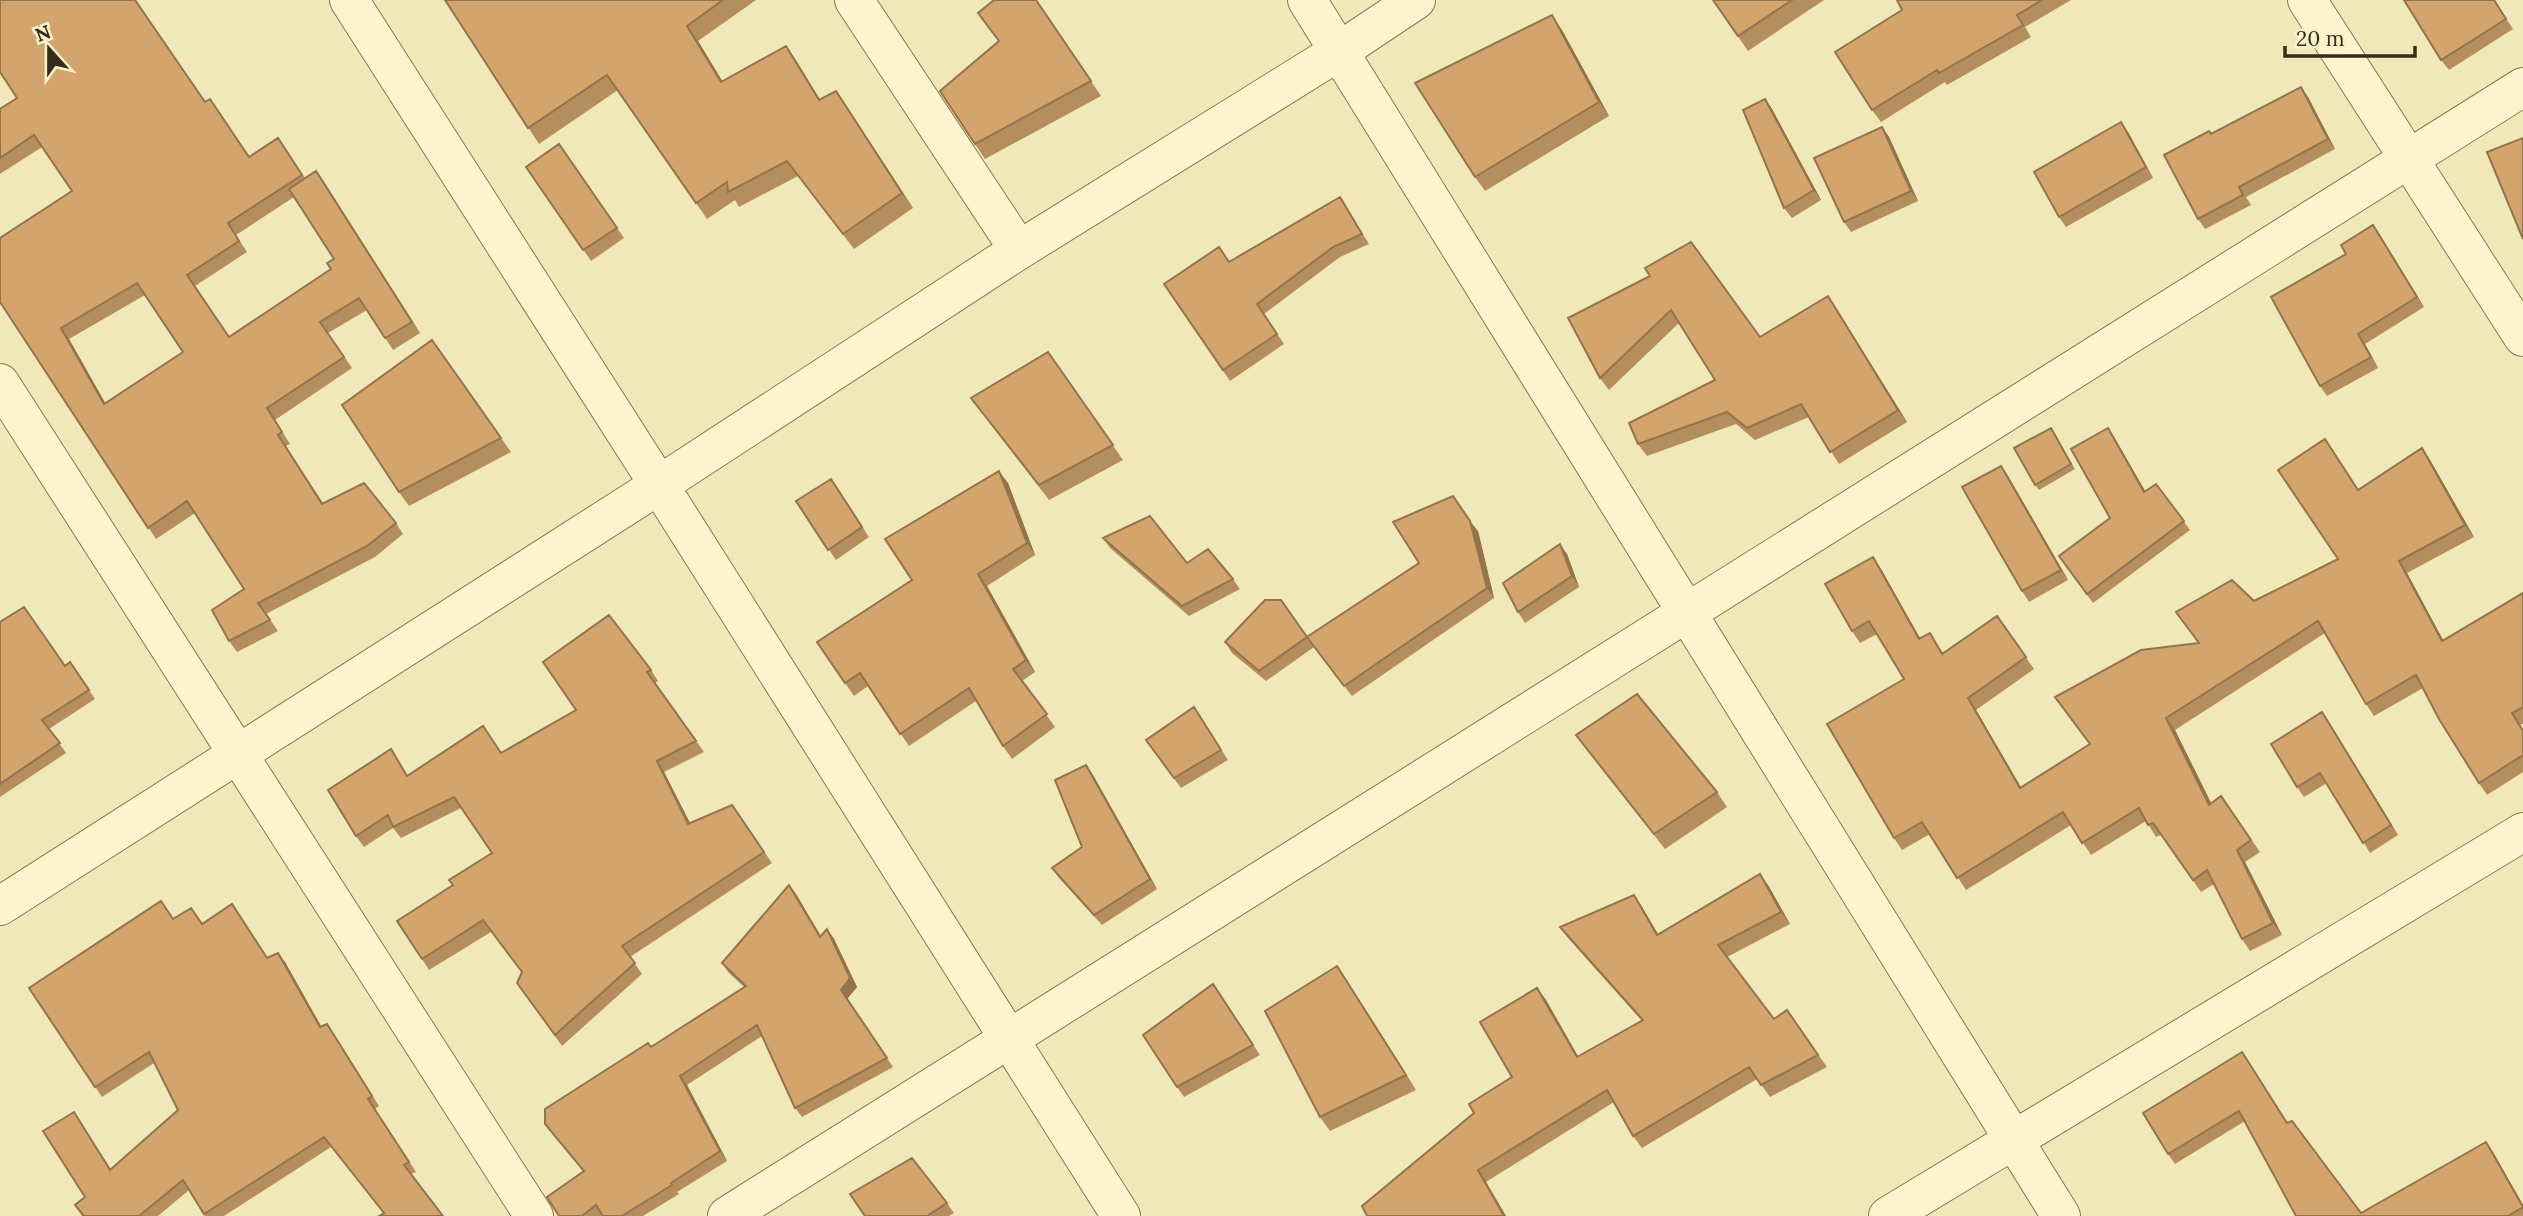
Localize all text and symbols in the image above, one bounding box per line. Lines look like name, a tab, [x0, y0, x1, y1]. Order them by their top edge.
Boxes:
north arrow	[14, 14, 84, 84]
scale bar	[2285, 14, 2414, 58]
text: N	[32, 19, 54, 47]
text: 20 m	[2296, 25, 2345, 52]

